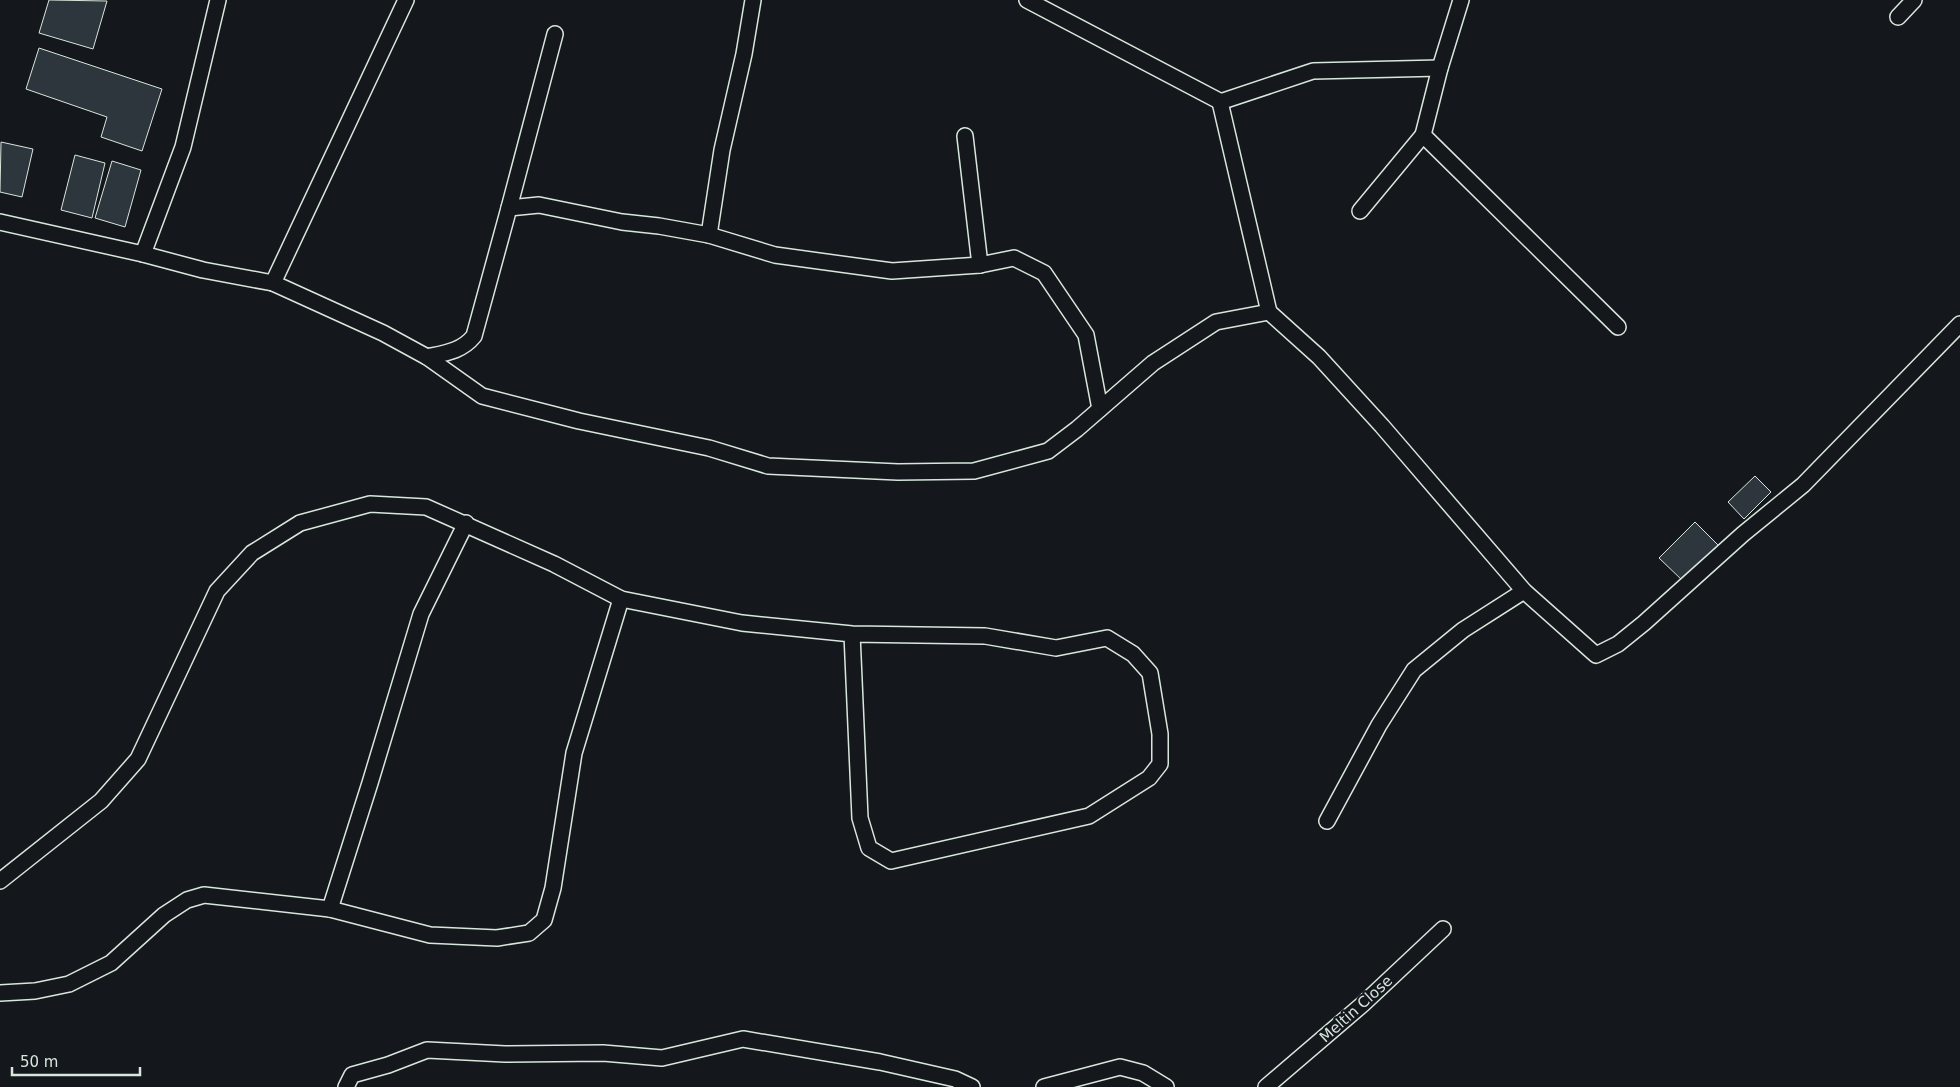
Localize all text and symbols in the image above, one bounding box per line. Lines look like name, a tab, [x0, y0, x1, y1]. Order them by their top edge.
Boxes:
street label: Meltin Close	[1316, 972, 1396, 1046]
scale bar	[12, 1044, 140, 1076]
text: 50 m	[20, 1053, 58, 1071]

